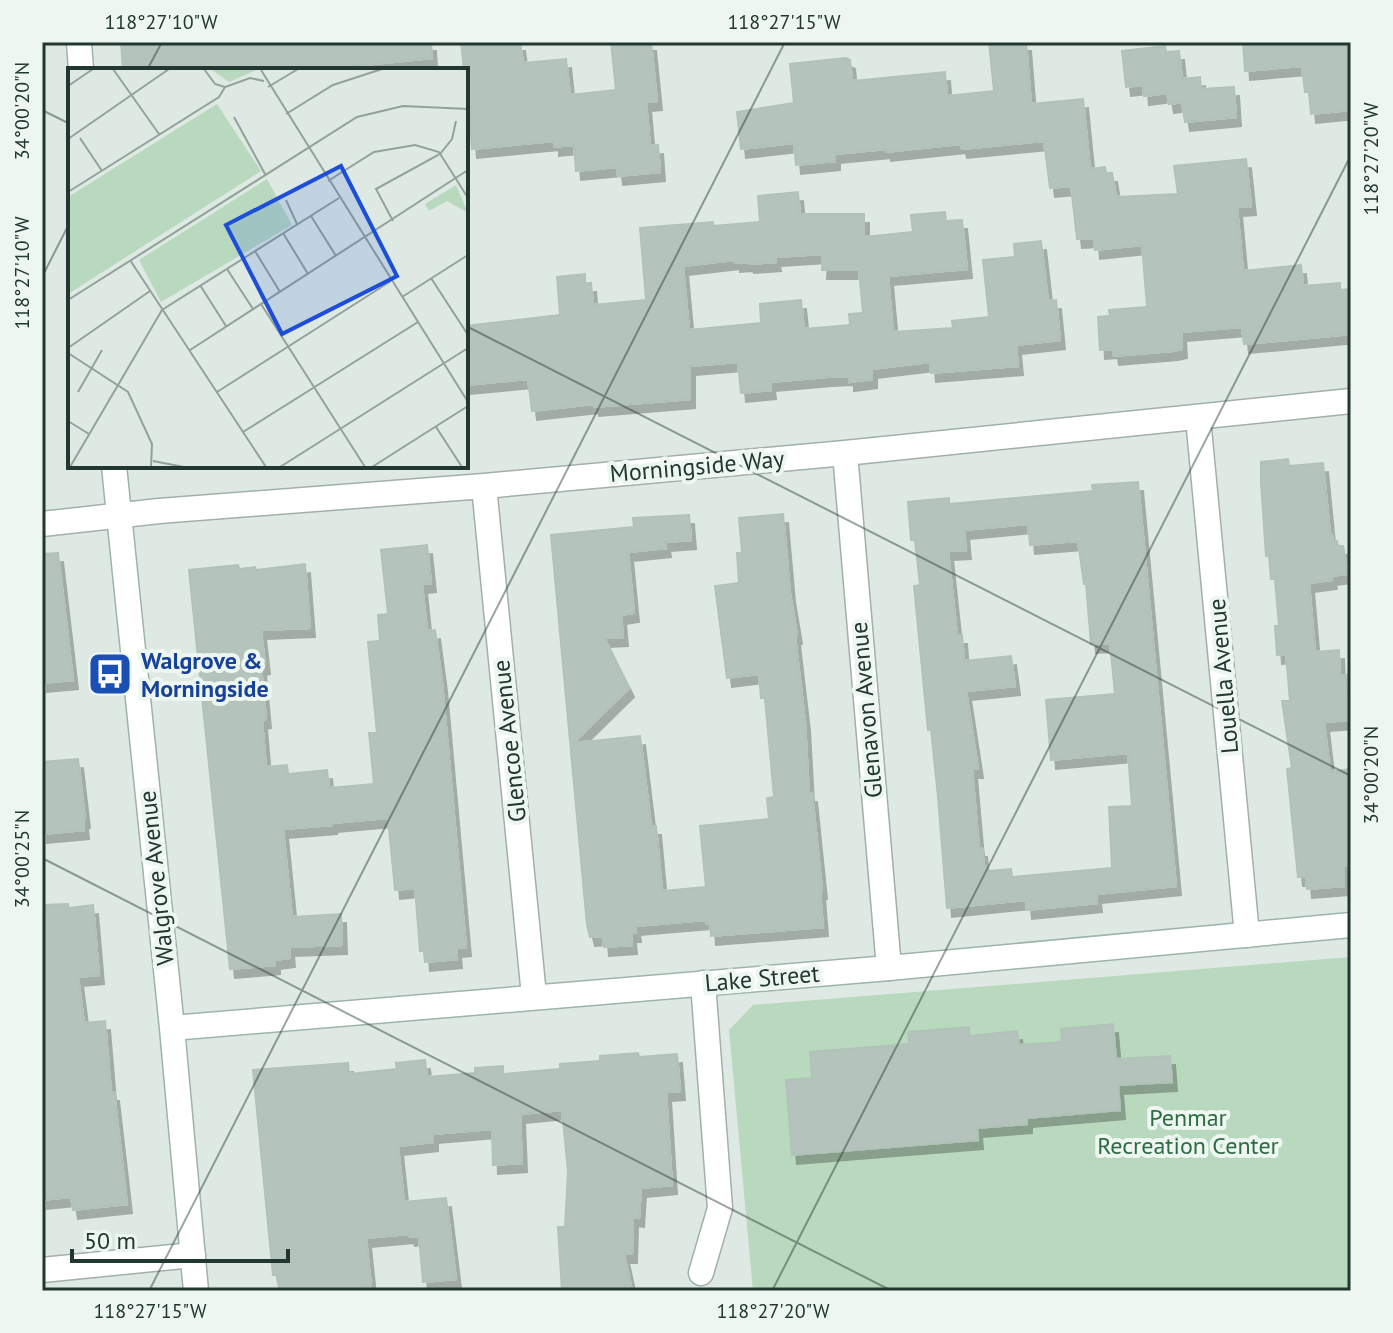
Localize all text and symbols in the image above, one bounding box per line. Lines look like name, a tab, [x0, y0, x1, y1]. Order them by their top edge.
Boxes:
text: 118°27'10"W	[104, 9, 218, 35]
text: 118°27'15"W	[727, 9, 841, 35]
text: 34°00'20"N	[9, 62, 35, 160]
inset map	[68, 68, 468, 468]
text: 118°27'20"W	[1358, 102, 1384, 216]
text: 118°27'10"W	[9, 216, 35, 330]
street label: Morningside Way	[608, 443, 786, 489]
street label: Louella Avenue	[1201, 597, 1245, 755]
street label: Glenavon Avenue	[843, 621, 889, 799]
place label: Walgrove & Morningside	[141, 645, 269, 704]
bus stop icon: Walgrove & Morningside	[86, 650, 134, 698]
street label: Glencoe Avenue	[485, 658, 533, 824]
text: 34°00'20"N	[1358, 726, 1384, 824]
street label: Walgrove Avenue	[131, 789, 181, 967]
text: 34°00'25"N	[9, 810, 35, 908]
street label: Lake Street	[703, 958, 821, 998]
park label: Penmar Recreation Center	[1097, 1102, 1279, 1161]
scale bar	[72, 1213, 288, 1263]
text: 50 m	[84, 1225, 136, 1256]
text: 118°27'15"W	[93, 1298, 207, 1324]
text: 118°27'20"W	[716, 1298, 830, 1324]

